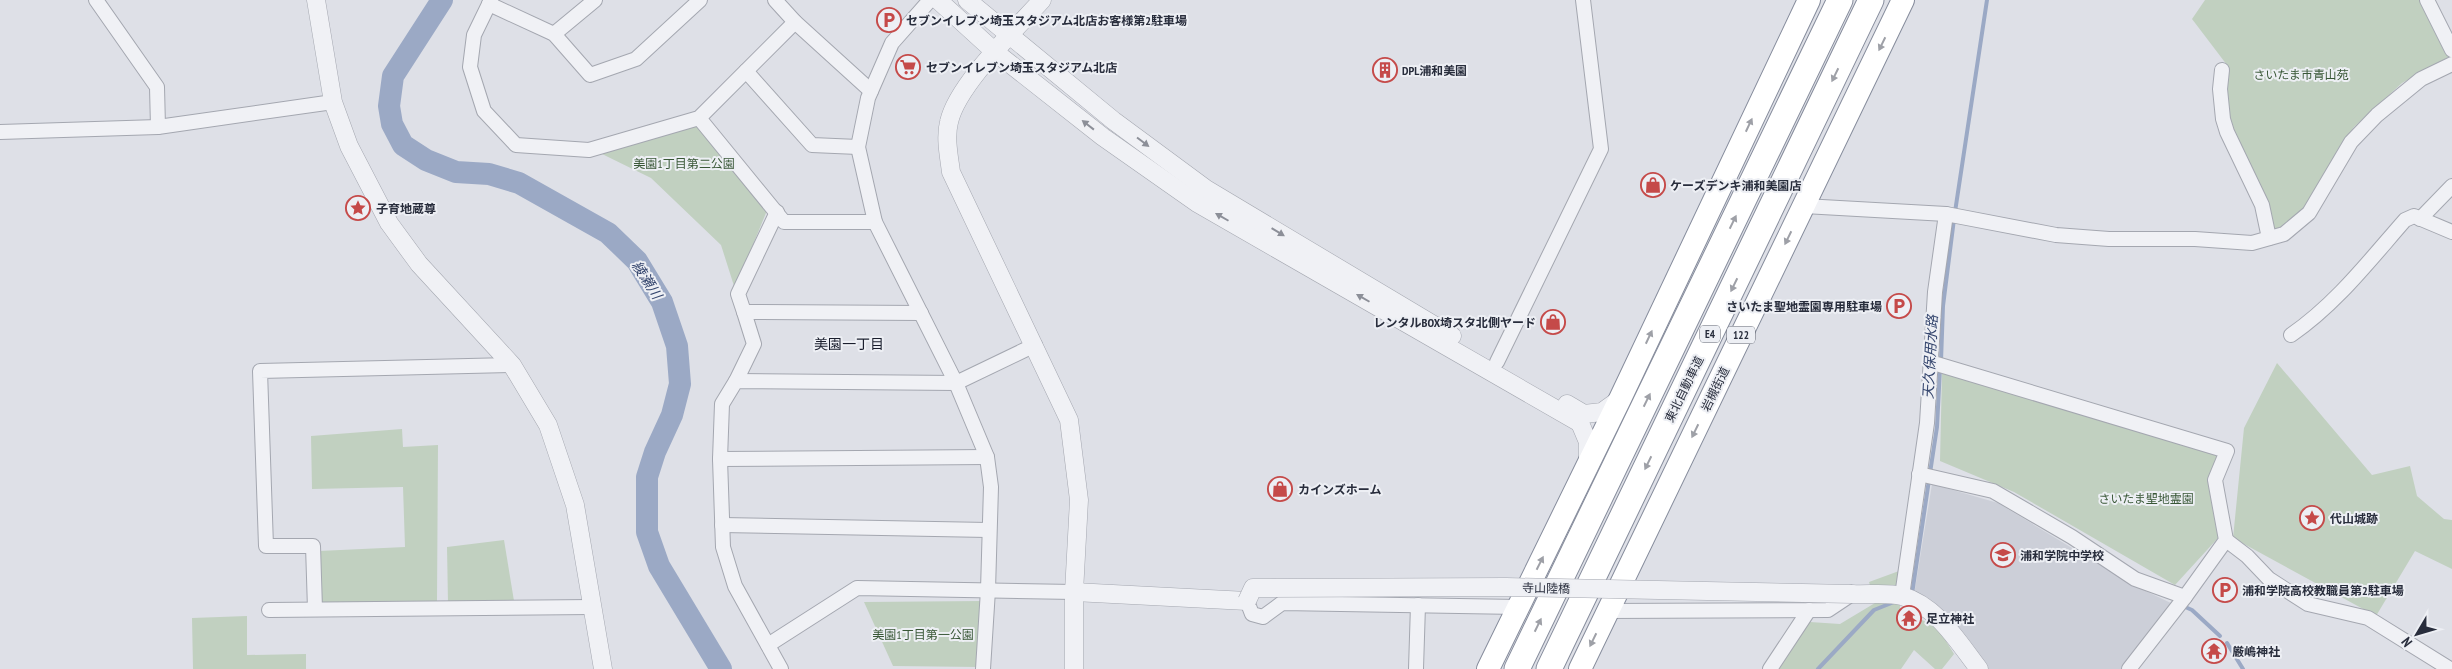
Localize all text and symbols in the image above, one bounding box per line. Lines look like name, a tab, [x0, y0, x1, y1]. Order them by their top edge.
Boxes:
parking icon: セブンイレブン埼玉スタジアム北店お客様第2駐車場	[876, 7, 902, 33]
place label: セブンイレブン埼玉スタジアム北店お客様第2駐車場	[906, 13, 1187, 28]
one-way arrow	[1877, 37, 1885, 51]
supermarket icon: セブンイレブン埼玉スタジアム北店	[895, 54, 921, 80]
building icon: DPL浦和美園	[1372, 57, 1398, 83]
place label: セブンイレブン埼玉スタジアム北店	[926, 60, 1117, 75]
place label: DPL浦和美園	[1402, 63, 1467, 78]
park label: さいたま市青山苑	[2253, 67, 2349, 82]
one-way arrow	[1831, 68, 1839, 83]
one-way arrow	[1745, 118, 1753, 132]
one-way arrow	[1082, 120, 1095, 131]
one-way arrow	[1136, 137, 1149, 148]
park label: 美園1丁目第二公園	[633, 156, 735, 171]
shop icon: ケーズデンキ浦和美園店	[1640, 172, 1666, 198]
place label: ケーズデンキ浦和美園店	[1670, 178, 1801, 193]
place icon: 子育地蔵尊	[345, 195, 371, 221]
place label: 子育地蔵尊	[376, 201, 436, 216]
one-way arrow	[1216, 213, 1229, 222]
one-way arrow	[1729, 215, 1737, 229]
one-way arrow	[1272, 228, 1285, 237]
one-way arrow	[1784, 230, 1792, 245]
water label: 綾瀬川	[628, 257, 667, 304]
one-way arrow	[1730, 278, 1738, 292]
parking icon: さいたま聖地霊園専用駐車場	[1886, 293, 1912, 319]
one-way arrow	[1357, 294, 1370, 303]
place label: さいたま聖地霊園専用駐車場	[1726, 299, 1882, 314]
shop icon: レンタルBOX埼スタ北側ヤード	[1540, 309, 1566, 335]
water label: 天久保用水路	[1919, 314, 1941, 399]
place label: レンタルBOX埼スタ北側ヤード	[1374, 315, 1536, 330]
road number: E4	[1700, 326, 1720, 342]
road number: 122	[1727, 326, 1755, 344]
one-way arrow	[1645, 330, 1653, 345]
district label: 美園一丁目	[814, 335, 884, 353]
street label: 東北自動車道	[1661, 353, 1707, 425]
street label: 岩槻街道	[1698, 364, 1732, 414]
one-way arrow	[1643, 393, 1651, 407]
one-way arrow	[1691, 424, 1699, 438]
one-way arrow	[1644, 456, 1652, 470]
shop icon: カインズホーム	[1267, 476, 1293, 502]
place label: カインズホーム	[1298, 482, 1381, 497]
park label: さいたま聖地霊園	[2098, 491, 2194, 506]
place icon: 代山城跡	[2299, 505, 2325, 531]
place label: 代山城跡	[2330, 511, 2378, 526]
school or university icon: 浦和学院中学校	[1990, 542, 2016, 568]
place label: 浦和学院中学校	[2020, 548, 2104, 563]
one-way arrow	[1536, 555, 1544, 570]
parking icon: 浦和学院高校教職員第2駐車場	[2212, 577, 2238, 603]
street label: 寺山陸橋	[1522, 580, 1570, 596]
place label: 浦和学院高校教職員第2駐車場	[2242, 583, 2404, 598]
temple icon: 足立神社	[1896, 605, 1922, 631]
north arrow	[2392, 609, 2442, 659]
place label: 足立神社	[1926, 611, 1974, 626]
one-way arrow	[1534, 618, 1542, 632]
park label: 美園1丁目第一公園	[872, 627, 974, 642]
one-way arrow	[1589, 633, 1597, 647]
text: N	[2397, 633, 2416, 651]
temple icon: 厳嶋神社	[2201, 638, 2227, 664]
place label: 厳嶋神社	[2232, 644, 2280, 659]

